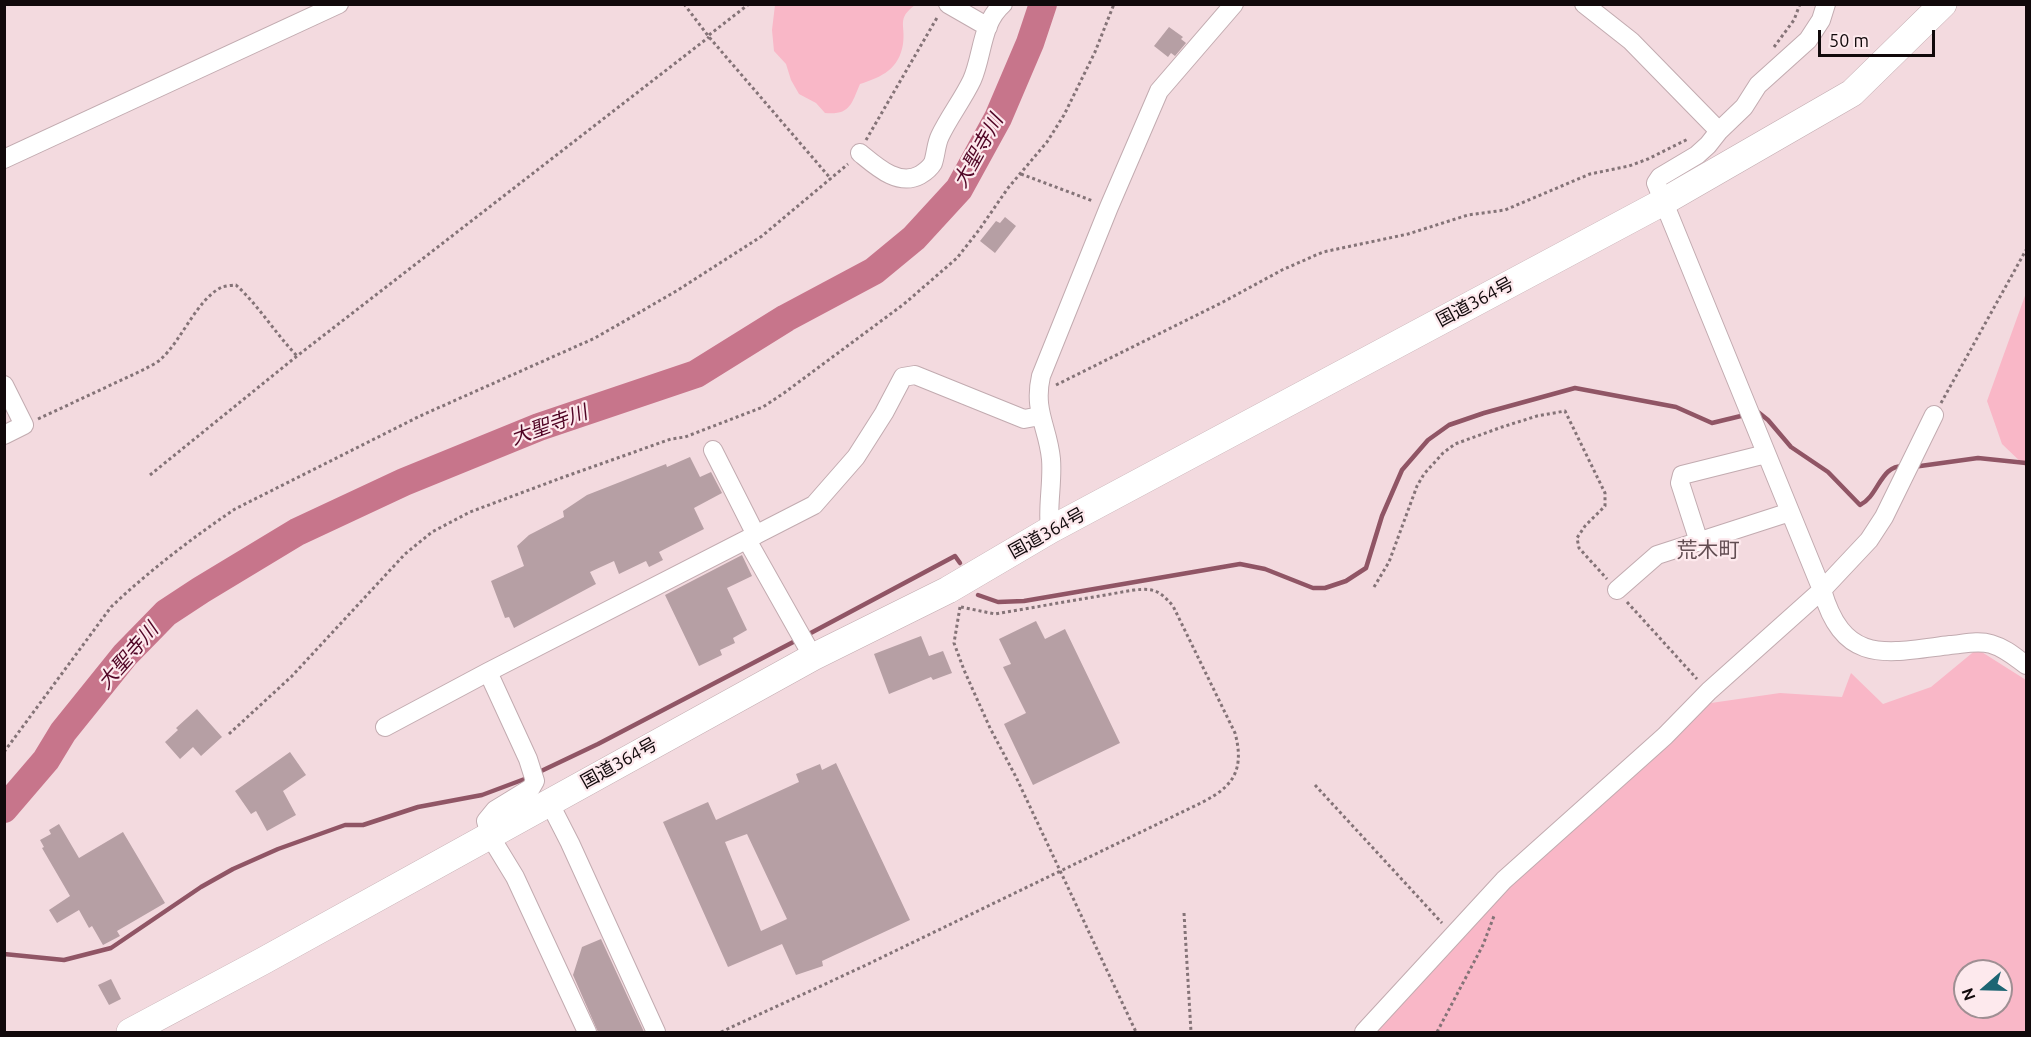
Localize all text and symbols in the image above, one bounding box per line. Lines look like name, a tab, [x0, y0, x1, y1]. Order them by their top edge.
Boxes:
scale bar	[1821, 18, 1938, 56]
text: 50 m	[1829, 30, 1869, 50]
water label: 大聖寺川	[948, 110, 1008, 192]
street label: 国道364号	[1433, 273, 1517, 331]
water label: 大聖寺川	[507, 400, 591, 450]
street label: 国道364号	[1005, 503, 1089, 563]
district label: 荒木町	[1677, 537, 1739, 563]
water label: 大聖寺川	[93, 618, 163, 694]
street label: 国道364号	[577, 733, 661, 793]
north arrow	[1953, 959, 2013, 1019]
text: N	[1957, 986, 1978, 1003]

